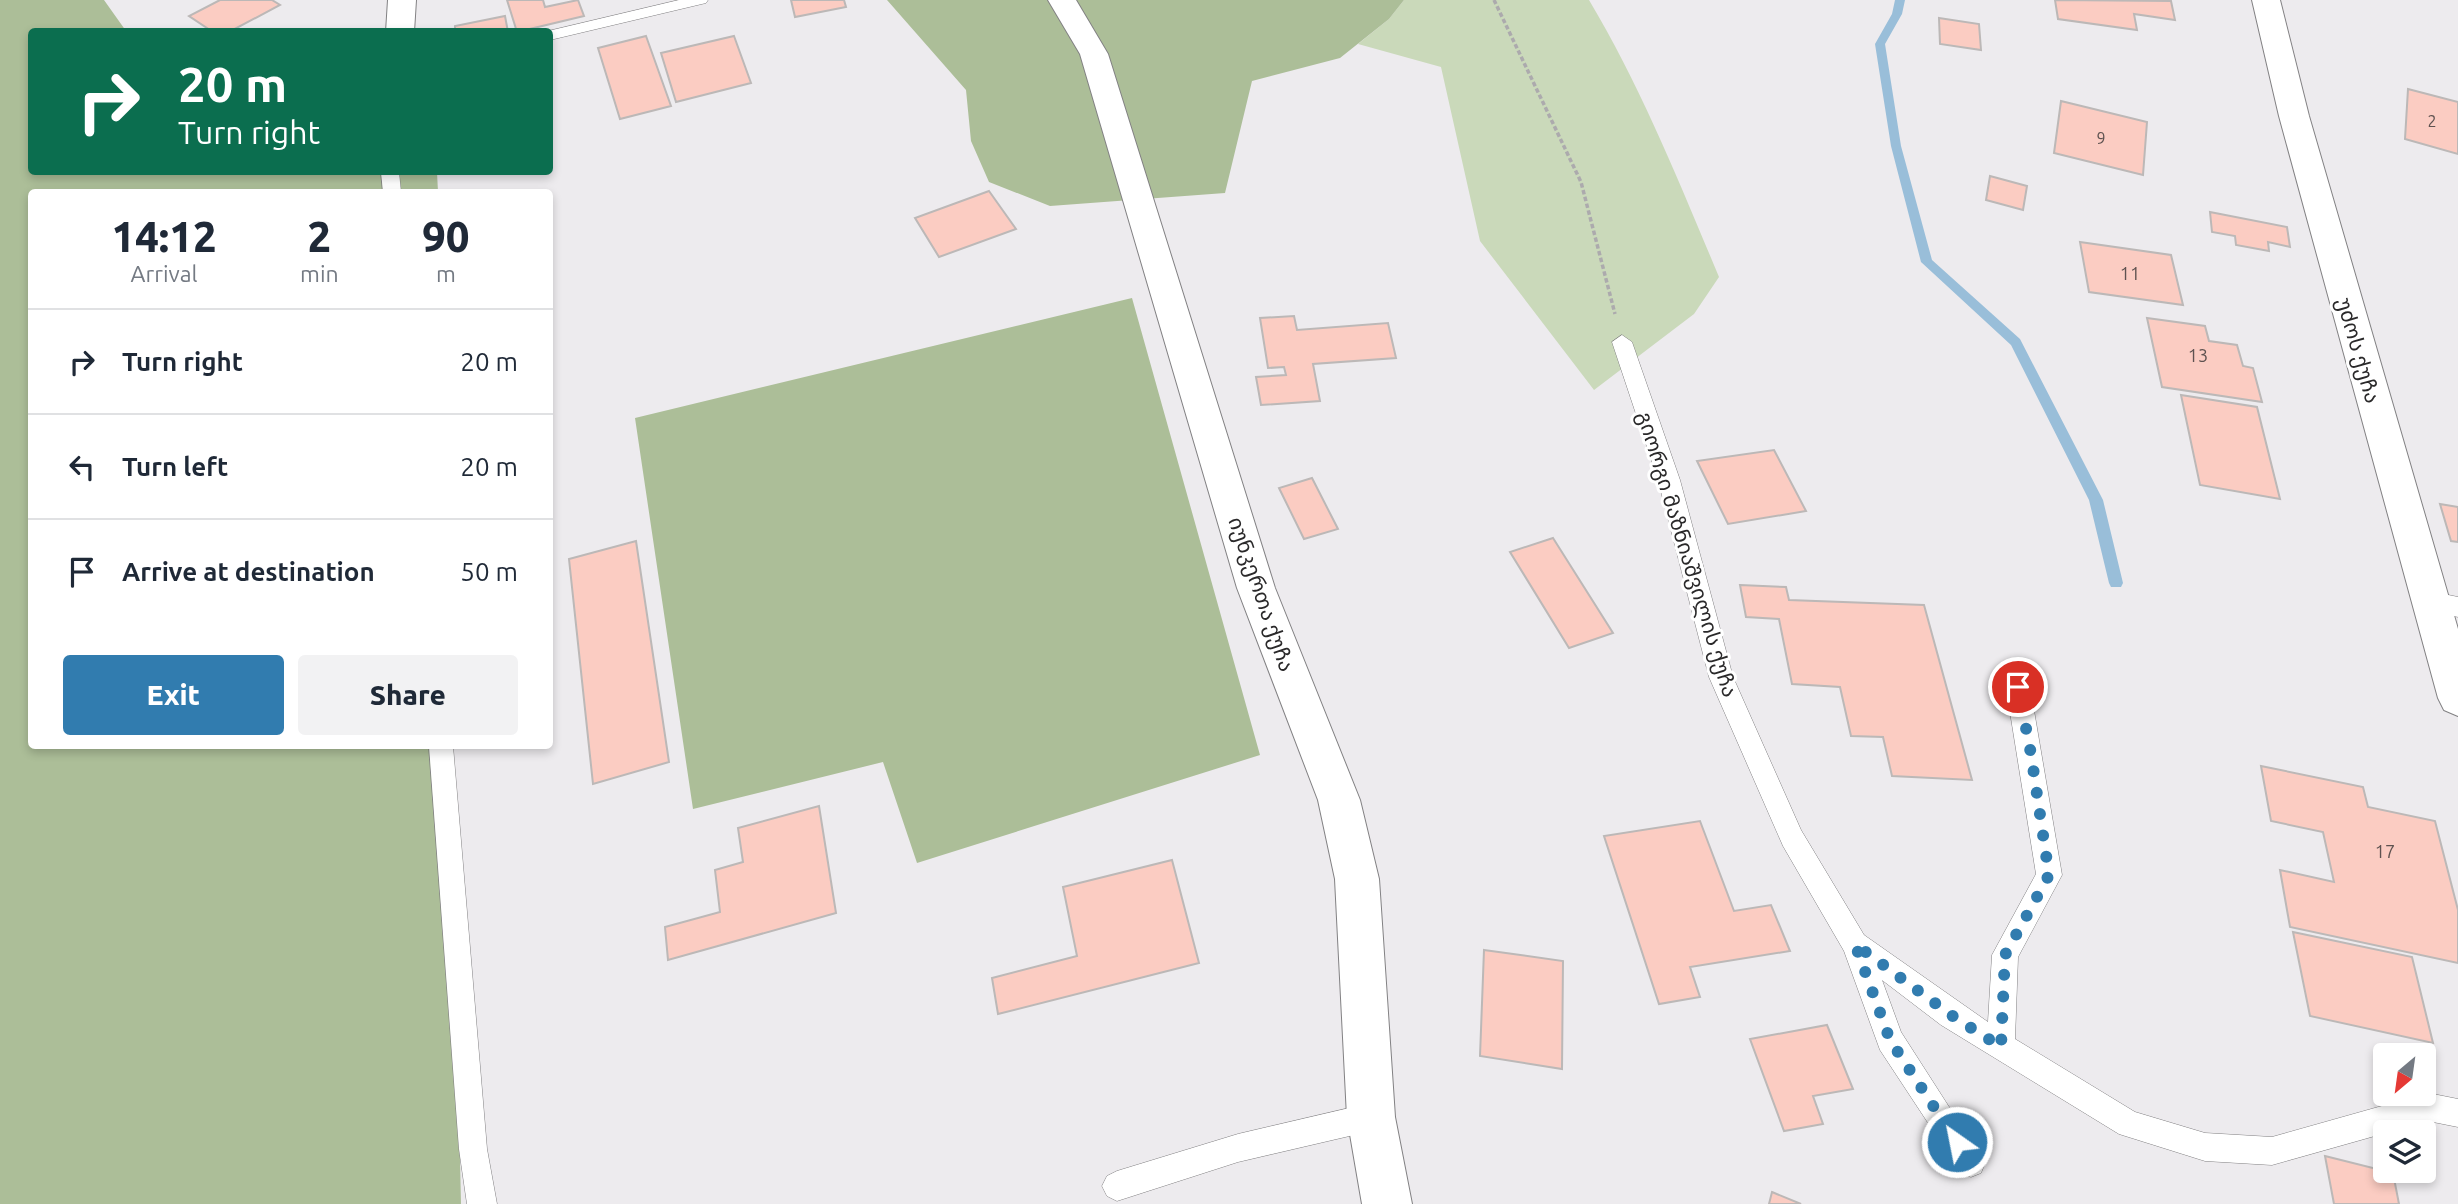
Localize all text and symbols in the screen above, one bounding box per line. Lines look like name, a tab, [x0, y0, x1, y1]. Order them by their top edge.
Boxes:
icon: right	[63, 56, 154, 147]
text: 20 m	[178, 56, 287, 111]
house number: 2	[2427, 112, 2437, 130]
text: Turn right	[178, 114, 320, 150]
house number: 9	[2096, 129, 2106, 147]
text: 14:12	[111, 213, 217, 260]
text: 2	[308, 213, 331, 260]
text: 90	[422, 213, 470, 260]
text: Arrival	[131, 261, 198, 286]
text: min	[300, 261, 339, 286]
text: m	[436, 261, 456, 286]
house number: 11	[2120, 263, 2140, 283]
street label: უძოს ქუჩა	[2332, 294, 2386, 406]
icon: right	[63, 343, 101, 381]
house number: 13	[2188, 345, 2208, 365]
text: Turn right	[122, 347, 243, 376]
text: 20 m	[460, 347, 518, 376]
street label: გიორგი მაზნიაშვილის ქუჩა	[1631, 408, 1743, 700]
icon: left	[63, 448, 101, 486]
text: Turn left	[122, 452, 228, 481]
text: 20 m	[460, 452, 518, 481]
street label: იუნკერთა ქუჩა	[1223, 514, 1300, 675]
icon: arrive	[63, 553, 101, 591]
text: Arrive at destination	[122, 557, 375, 586]
text: 50 m	[460, 557, 518, 586]
button: Exit	[63, 655, 284, 735]
button: Share	[298, 655, 518, 735]
pin	[1988, 657, 2048, 717]
icon: arrive	[1999, 668, 2037, 706]
house number: 17	[2375, 841, 2395, 861]
north arrow	[2373, 1043, 2436, 1106]
map controls	[2373, 1043, 2436, 1183]
position arrow	[1920, 1105, 1994, 1179]
button: layers	[2373, 1120, 2436, 1183]

